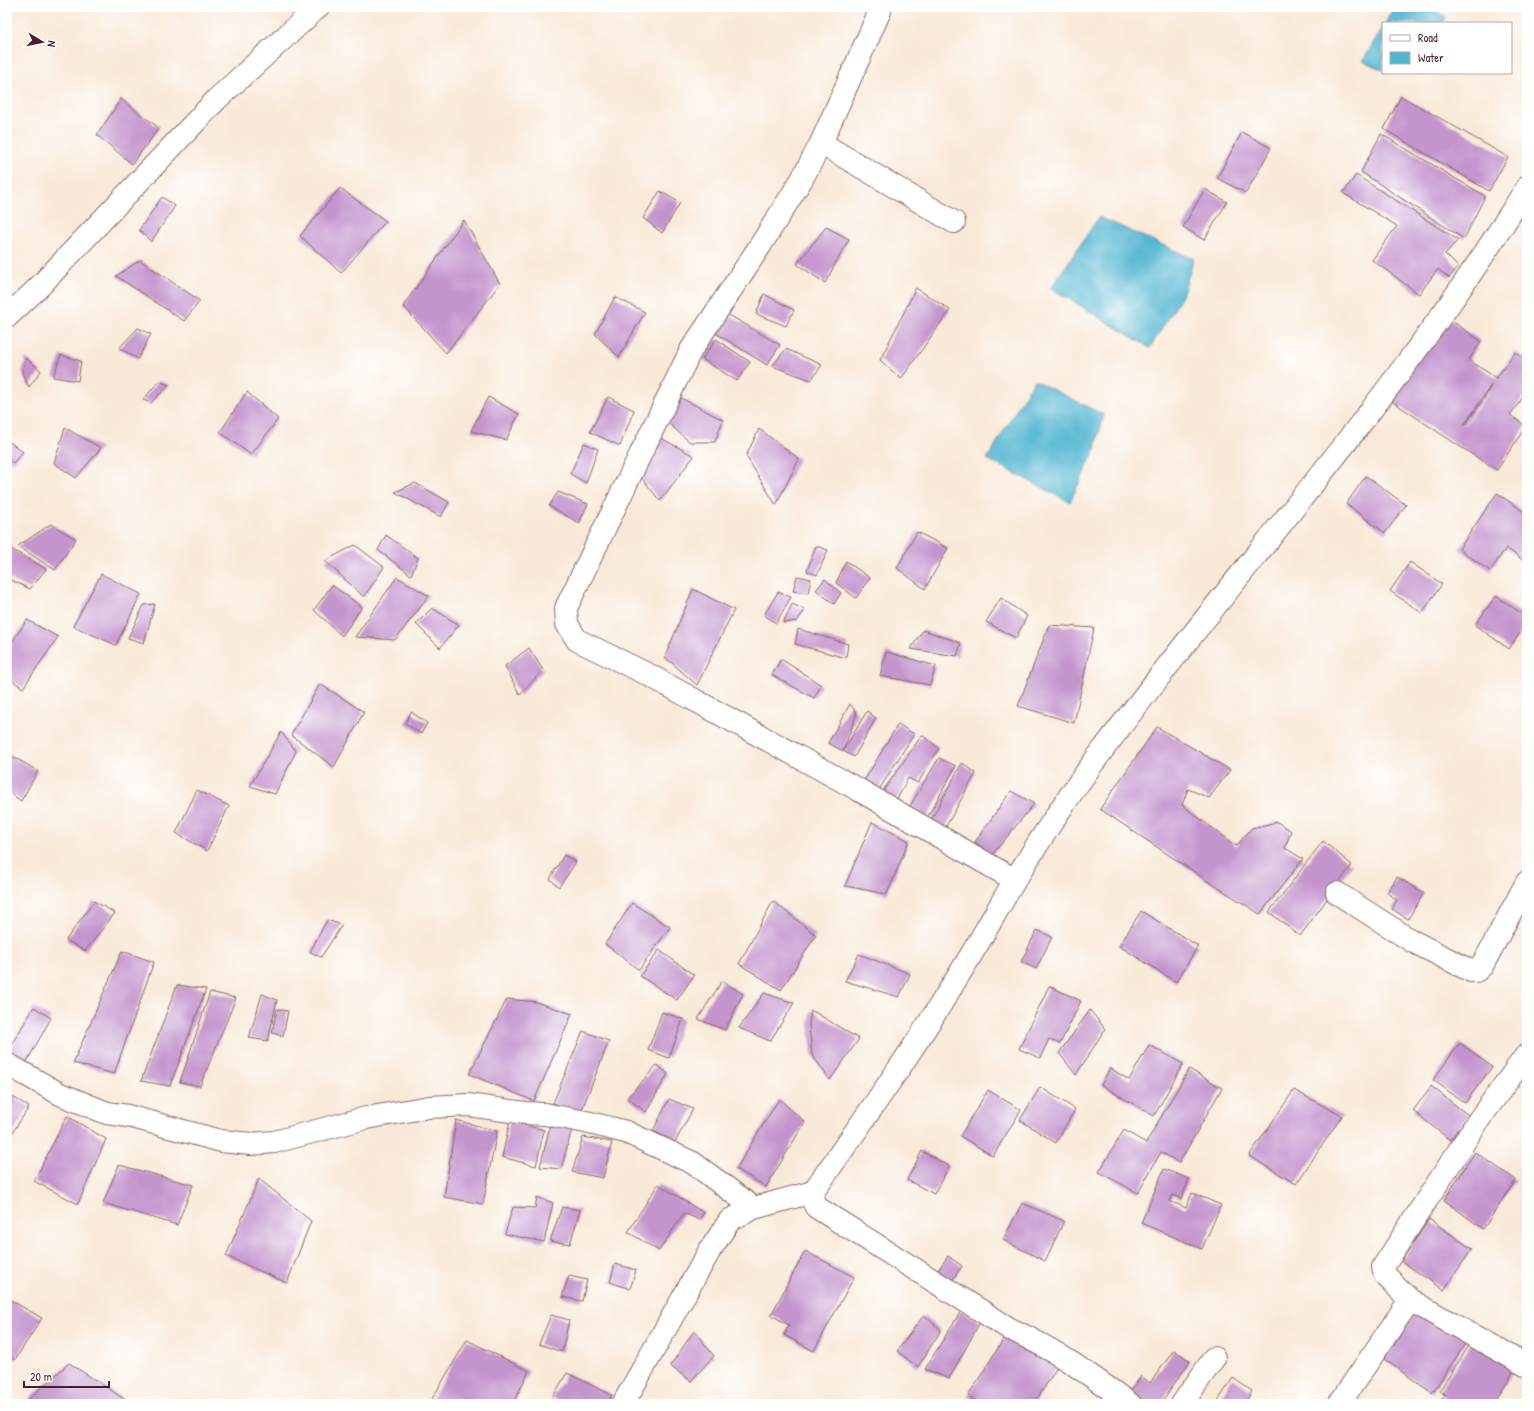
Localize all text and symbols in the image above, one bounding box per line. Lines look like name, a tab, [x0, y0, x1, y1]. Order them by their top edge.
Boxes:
north arrow	[22, 22, 62, 62]
legend	[1382, 22, 1512, 74]
text: Road	[1418, 29, 1438, 46]
text: N	[44, 40, 59, 48]
text: Water	[1418, 49, 1444, 66]
scale bar	[24, 1363, 109, 1389]
text: 20 m	[30, 1368, 52, 1385]

